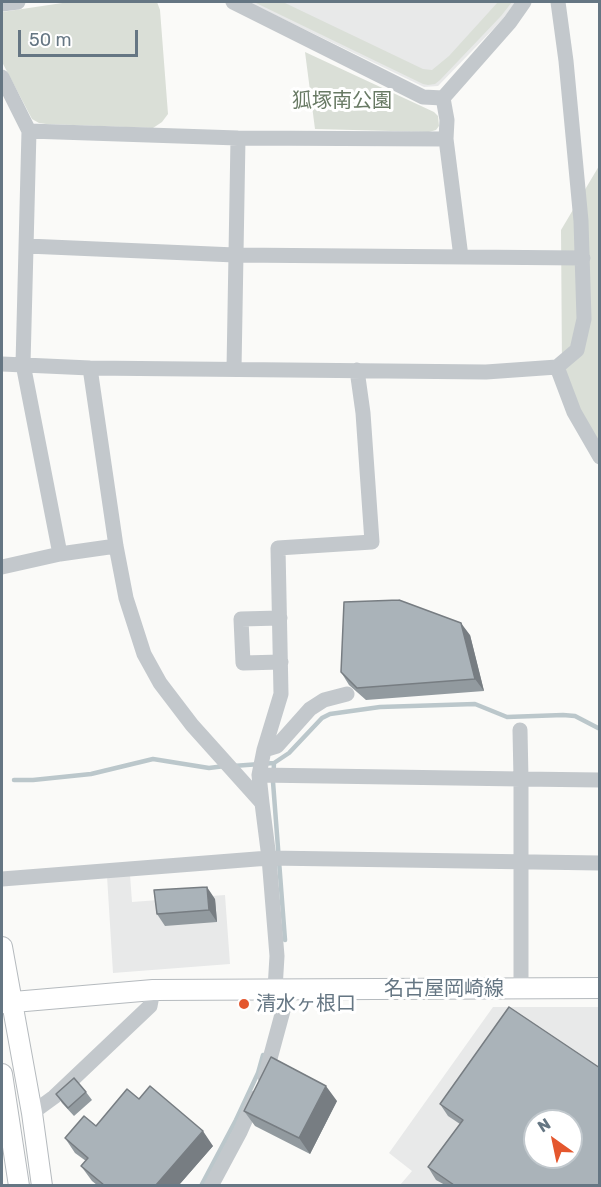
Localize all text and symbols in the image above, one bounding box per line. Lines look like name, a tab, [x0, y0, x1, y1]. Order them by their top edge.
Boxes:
scale bar	[21, 18, 141, 56]
text: 50 m	[29, 29, 72, 51]
park label: 狐塚南公園	[292, 89, 392, 113]
street label: 名古屋岡崎線	[384, 977, 504, 1001]
place label: 清水ヶ根口	[256, 992, 356, 1016]
marker: 清水ヶ根口	[237, 997, 251, 1011]
north arrow	[523, 1109, 583, 1169]
text: N	[534, 1114, 554, 1136]

